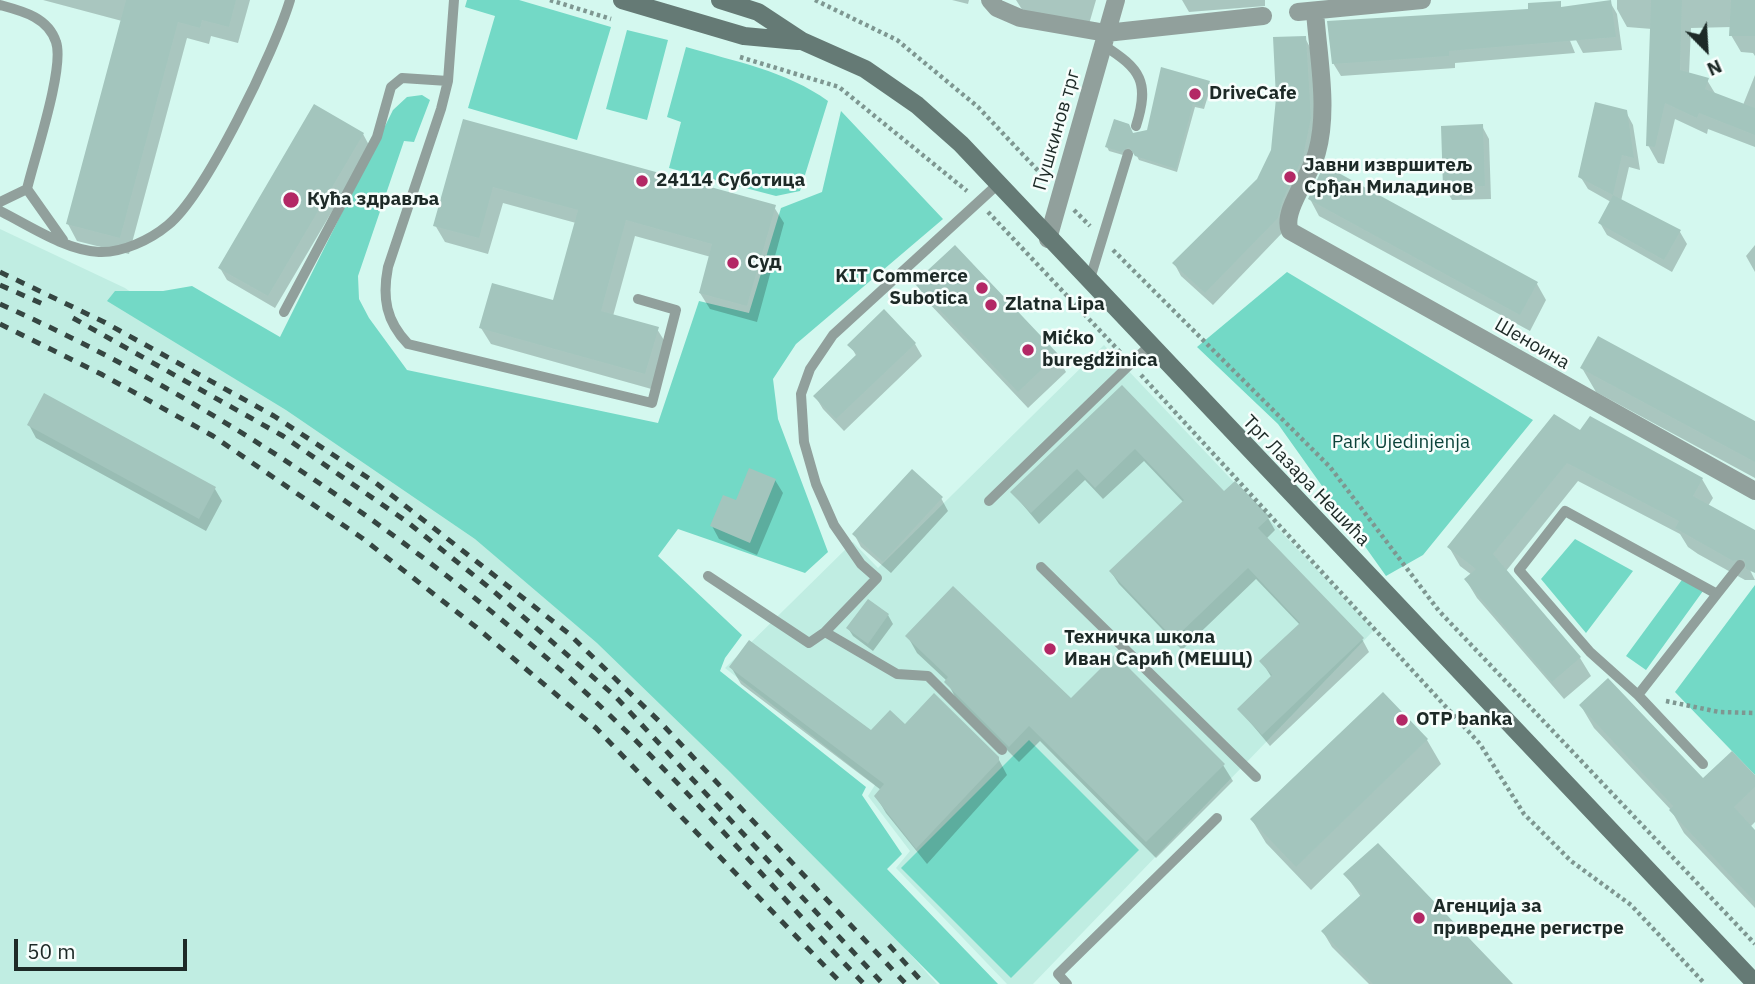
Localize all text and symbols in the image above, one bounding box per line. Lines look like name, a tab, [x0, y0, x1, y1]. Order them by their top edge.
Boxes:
north arrow	[1671, 14, 1741, 84]
text: N	[1703, 54, 1726, 82]
street label: Пушкинов трг	[1029, 67, 1085, 193]
place label: DriveCafe	[1209, 83, 1297, 105]
marker: DriveCafe	[1187, 86, 1203, 102]
place label: Јавни извршитељ Срђан Миладинов	[1304, 155, 1473, 199]
marker: Јавни извршитељ Срђан Миладинов	[1282, 169, 1298, 185]
place label: 24114 Суботица	[656, 170, 805, 192]
marker: 24114 Суботица	[634, 173, 650, 189]
place label: Кућа здравља	[307, 189, 439, 211]
marker: Кућа здравља	[281, 190, 301, 210]
place label: Суд	[747, 252, 782, 274]
marker: Суд	[725, 255, 741, 271]
place label: KIT Commerce Subotica	[835, 266, 968, 310]
marker: KIT Commerce Subotica	[974, 280, 990, 296]
place label: Zlatna Lipa	[1005, 294, 1105, 316]
marker: Zlatna Lipa	[983, 297, 999, 313]
street label: Шеноина	[1490, 313, 1574, 375]
place label: Mićko buregdžinica	[1042, 328, 1158, 372]
marker: Mićko buregdžinica	[1020, 342, 1036, 358]
street label: Трг Лазара Нешића	[1238, 411, 1374, 551]
park label: Park Ujedinjenja	[1332, 432, 1470, 454]
place label: Техничка школа Иван Сарић (МЕШЦ)	[1064, 627, 1252, 671]
marker: Техничка школа Иван Сарић (МЕШЦ)	[1042, 641, 1058, 657]
place label: OTP banka	[1416, 709, 1513, 731]
marker: OTP banka	[1394, 712, 1410, 728]
place label: Агенција за привредне регистре	[1433, 896, 1624, 940]
marker: Агенција за привредне регистре	[1411, 910, 1427, 926]
scale bar	[18, 925, 191, 969]
text: 50 m	[27, 937, 76, 965]

